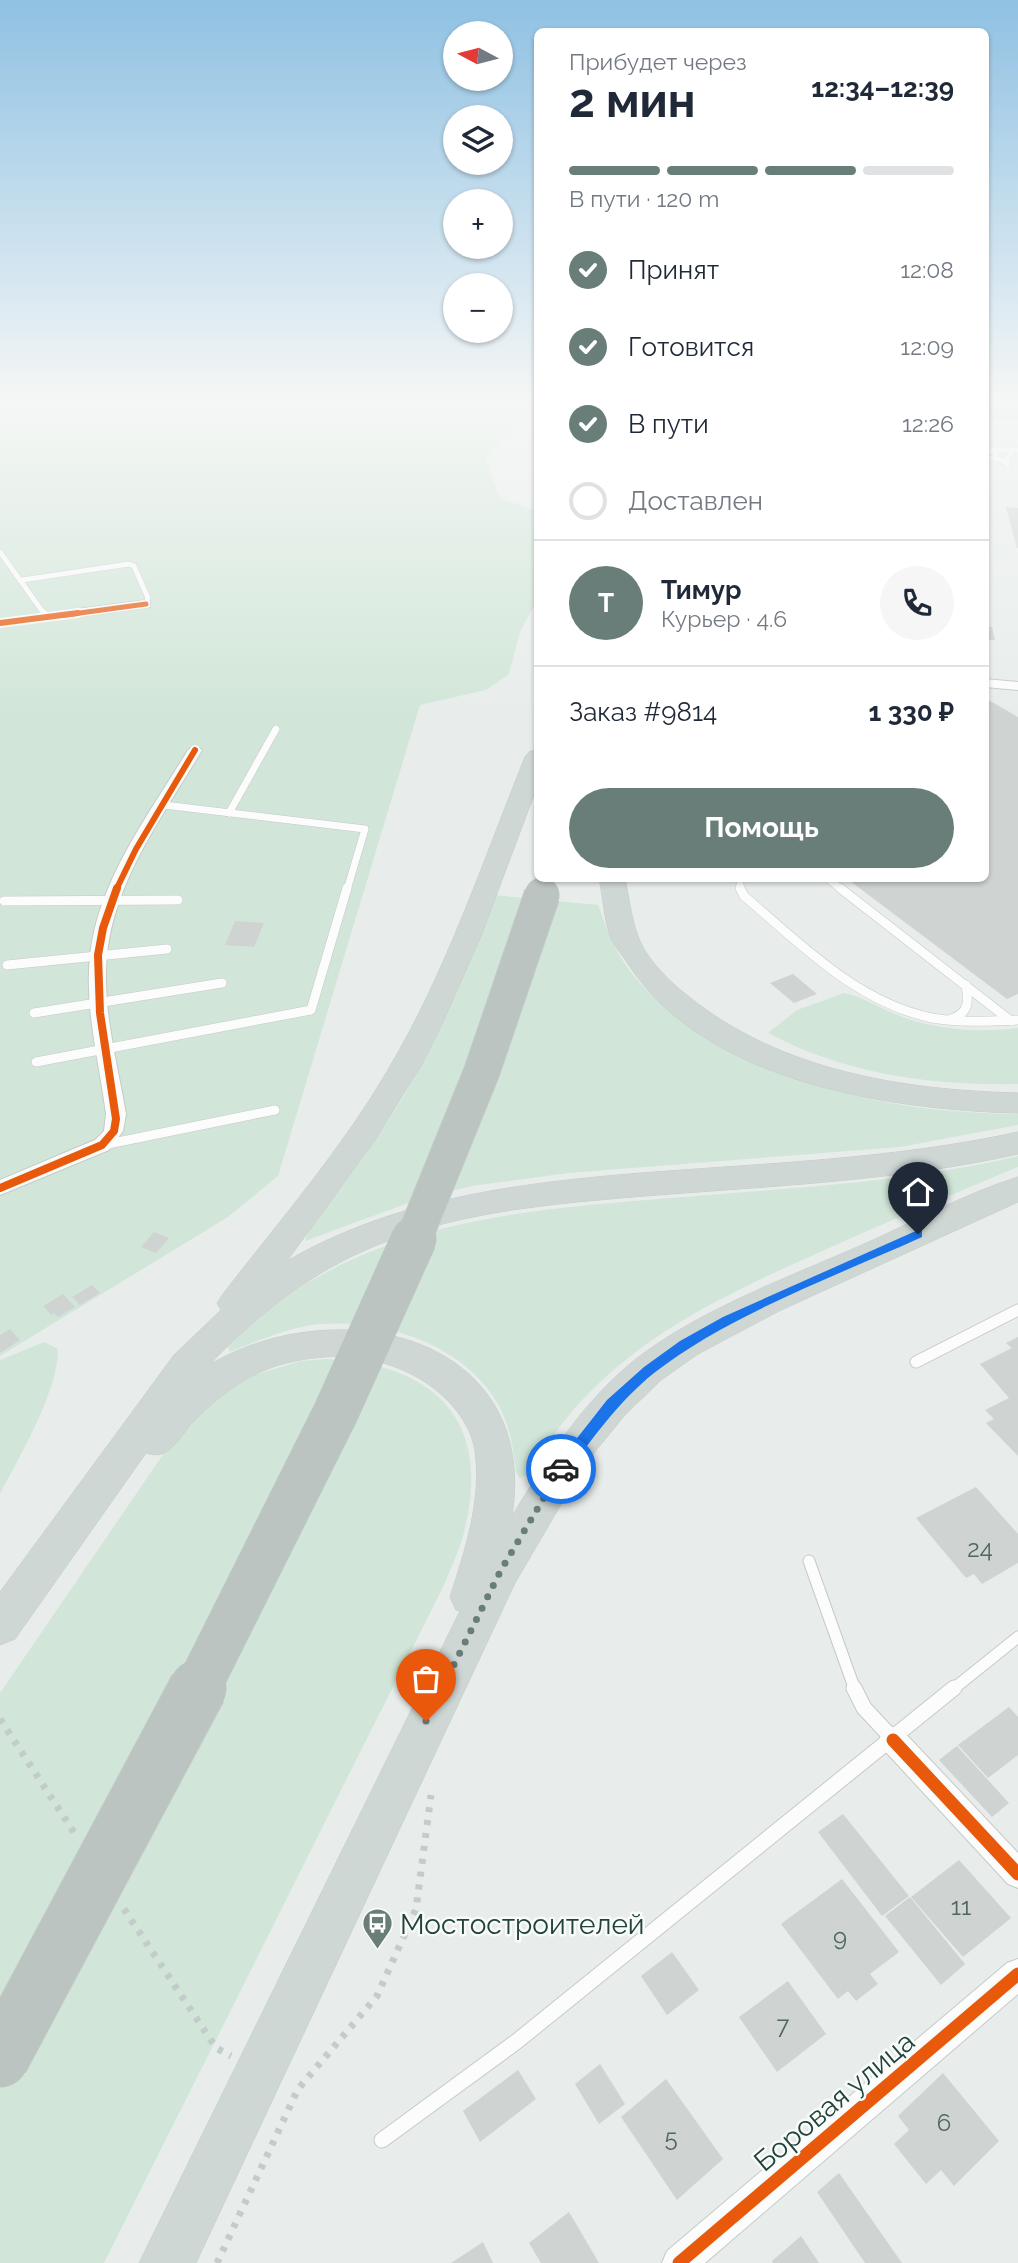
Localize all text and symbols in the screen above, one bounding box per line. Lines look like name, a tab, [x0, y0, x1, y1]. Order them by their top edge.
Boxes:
north arrow	[443, 21, 513, 91]
map controls	[443, 21, 513, 343]
text: Прибудет через	[569, 48, 747, 75]
text: 12:34–12:39	[811, 73, 954, 103]
text: 2 мин	[569, 74, 696, 128]
button: layers	[443, 105, 513, 175]
text: В пути · 120 m	[569, 185, 719, 212]
button: +	[443, 189, 513, 259]
icon: check	[569, 251, 607, 289]
text: Принят	[628, 255, 719, 285]
text: 12:08	[900, 256, 954, 283]
button: −	[443, 273, 513, 343]
icon: check	[569, 328, 607, 366]
text: Готовится	[628, 332, 754, 362]
text: 12:09	[900, 333, 954, 360]
icon: check	[569, 405, 607, 443]
text: В пути	[628, 409, 709, 439]
text: 12:26	[902, 410, 954, 437]
text: Доставлен	[628, 486, 763, 516]
button: phone	[880, 566, 954, 640]
text: Тимур	[661, 575, 741, 605]
text: Т	[598, 588, 614, 618]
text: Курьер · 4.6	[661, 605, 787, 632]
text: Заказ #9814	[569, 697, 717, 727]
text: 1 330 ₽	[869, 697, 954, 727]
button: Помощь	[569, 788, 954, 868]
pin	[888, 1162, 948, 1234]
icon: home	[899, 1173, 937, 1211]
courier	[526, 1434, 596, 1504]
icon: car	[542, 1450, 580, 1488]
house number: 24	[967, 1534, 993, 1563]
pin	[396, 1649, 456, 1721]
icon: bag	[407, 1660, 445, 1698]
house number: 11	[951, 1892, 971, 1921]
bus stop icon: Мостостроителей	[360, 1907, 394, 1951]
place label: Мостостроителей	[400, 1908, 644, 1941]
house number: 9	[833, 1923, 847, 1952]
house number: 7	[777, 2011, 790, 2040]
street label: Боровая улица	[747, 2025, 921, 2178]
house number: 6	[937, 2108, 951, 2137]
house number: 5	[664, 2123, 678, 2152]

